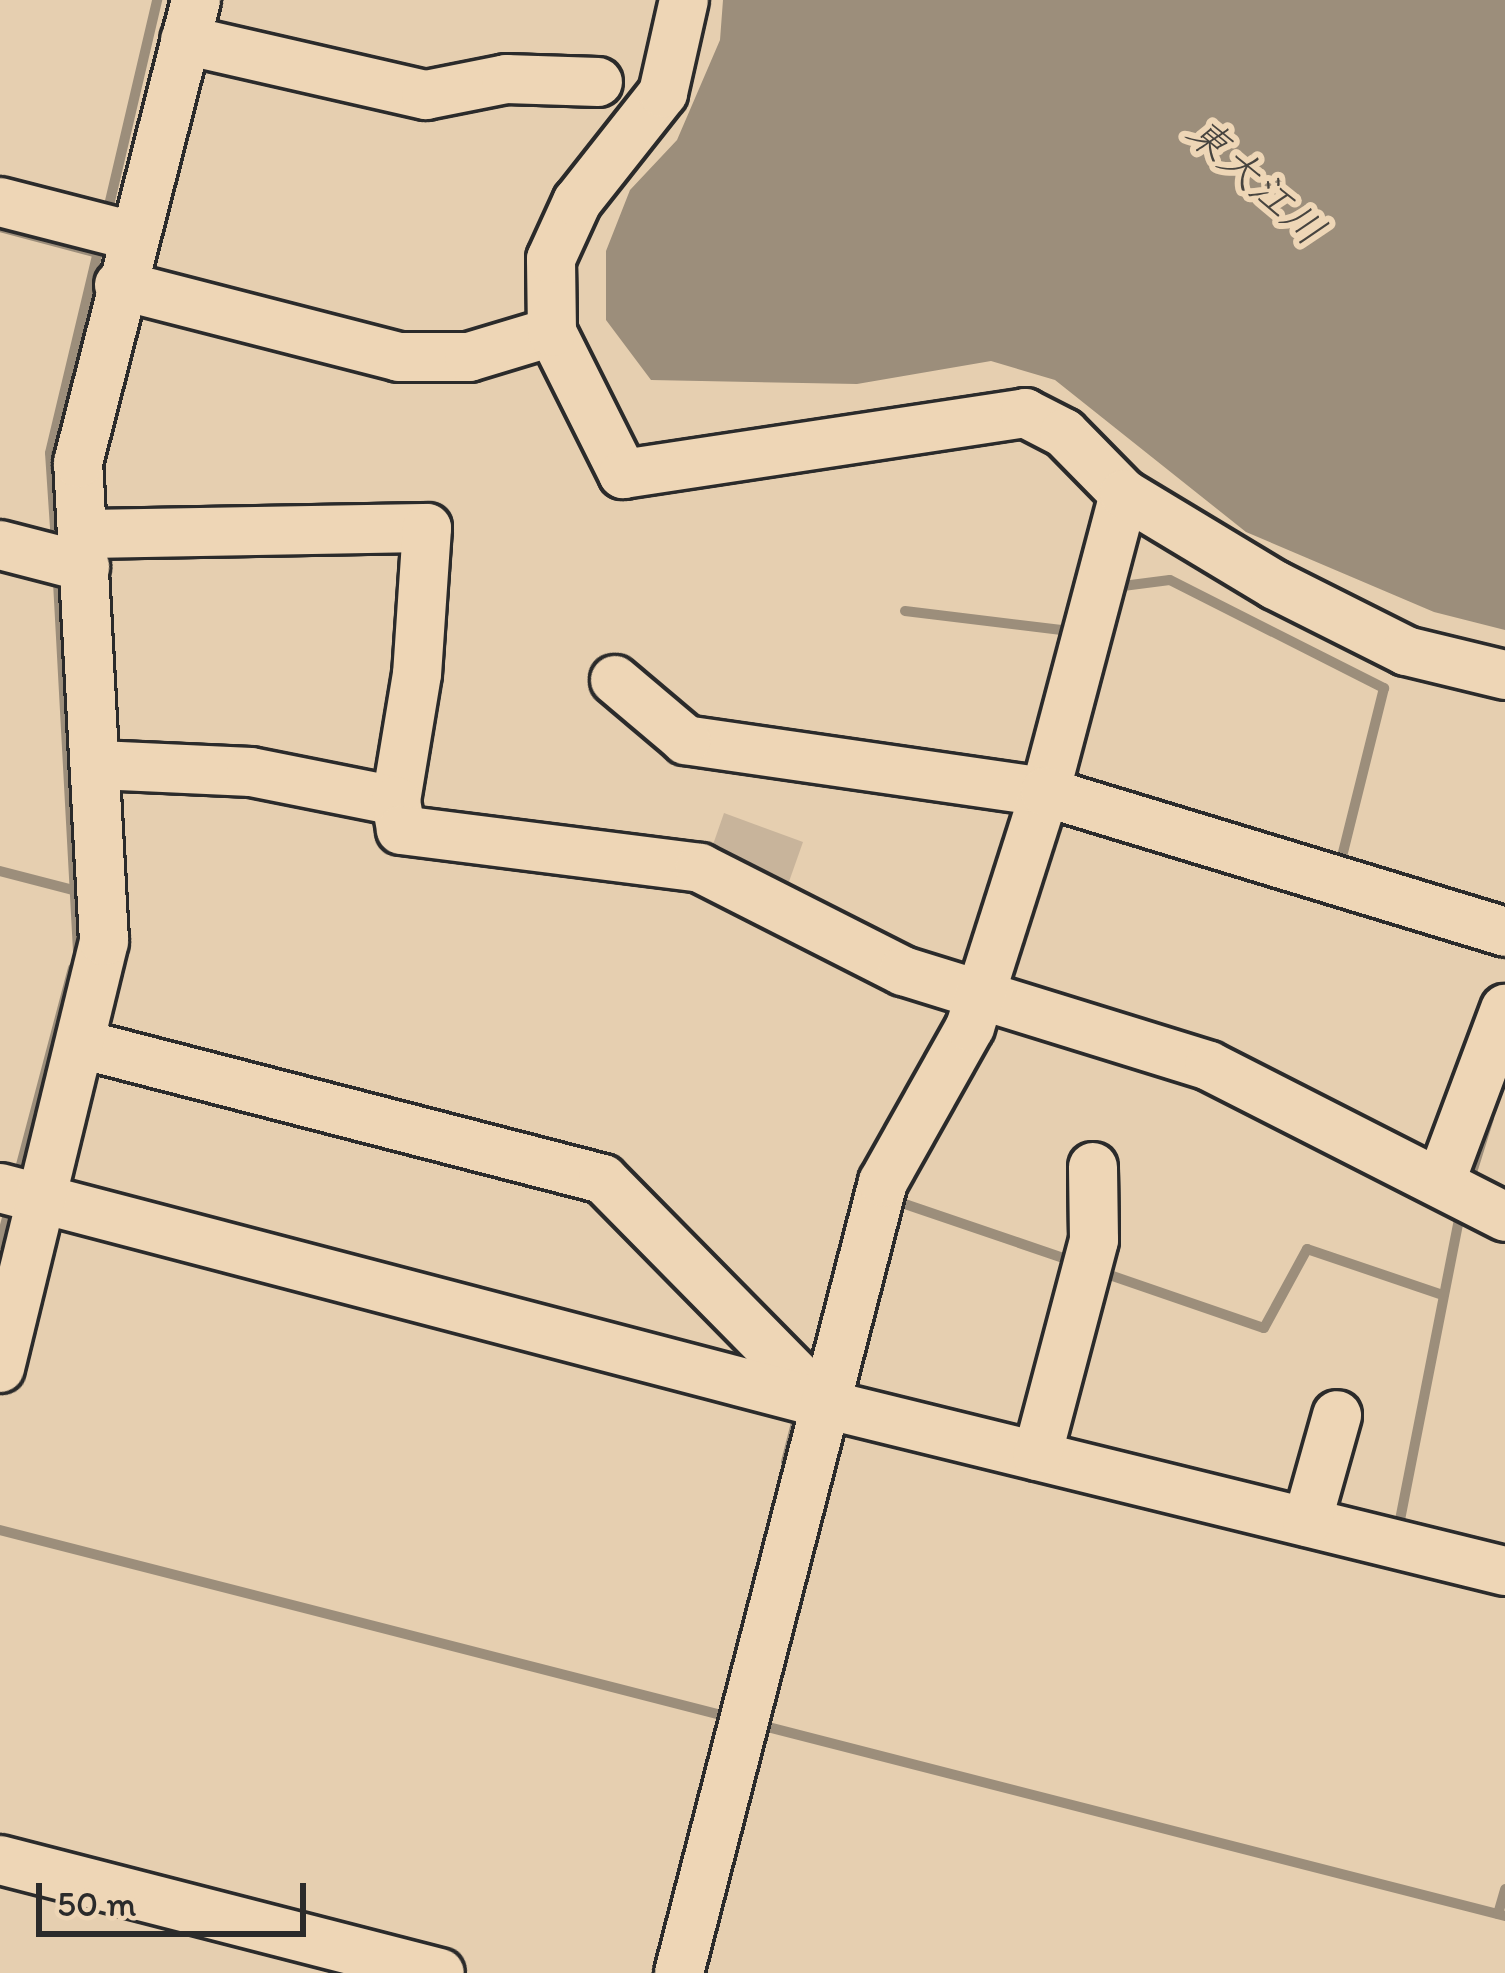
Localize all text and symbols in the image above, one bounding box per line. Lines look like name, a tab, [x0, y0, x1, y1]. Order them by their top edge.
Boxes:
water label: 東大江川	[1177, 106, 1335, 256]
scale bar	[42, 1859, 312, 1933]
text: 50 m	[57, 1882, 136, 1925]

